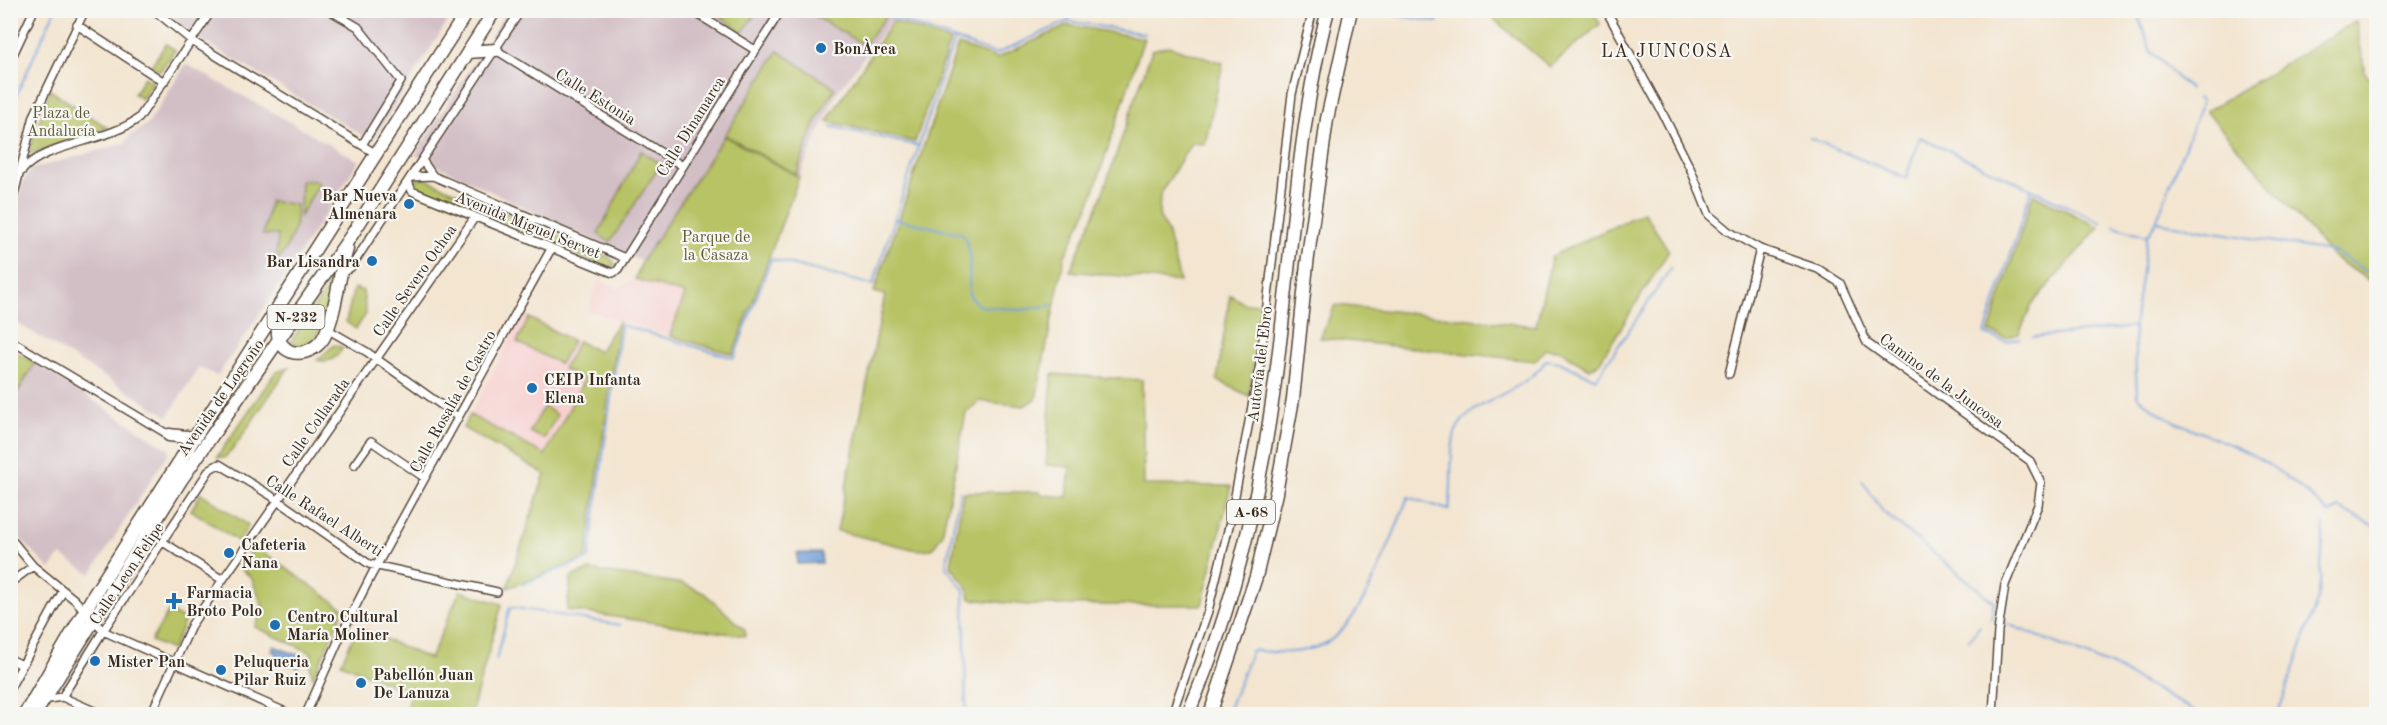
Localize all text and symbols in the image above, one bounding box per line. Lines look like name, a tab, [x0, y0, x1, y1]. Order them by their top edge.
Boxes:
place label: BonÀrea	[833, 38, 896, 58]
marker: BonÀrea	[814, 41, 828, 55]
district label: LA JUNCOSA	[1601, 43, 1733, 61]
street label: Calle Estonia	[552, 67, 638, 129]
street label: Calle Dinamarca	[655, 74, 729, 180]
park label: Plaza de Andalucía	[26, 106, 96, 140]
place label: Bar Nueva Almenara	[322, 189, 397, 223]
street label: Avenida Miguel Servet	[452, 189, 603, 263]
marker: Bar Nueva Almenara	[402, 197, 416, 211]
street label: Calle Severo Ochoa	[371, 222, 460, 340]
park label: Parque de la Casaza	[682, 230, 750, 264]
marker: Bar Lisandra	[365, 254, 379, 268]
place label: Bar Lisandra	[266, 255, 360, 271]
road number: N-232	[268, 305, 324, 329]
street label: Autovía del Ebro	[1246, 305, 1276, 423]
street label: Calle Rosalía de Castro	[408, 328, 500, 476]
street label: Camino de la Juncosa	[1876, 331, 2006, 432]
street label: Avenida de Logroño	[175, 337, 268, 459]
place label: CEIP Infanta Elena	[544, 373, 641, 407]
street label: Calle Collarada	[280, 375, 353, 471]
marker: CEIP Infanta Elena	[525, 381, 539, 395]
street label: Calle Rafael Alberti	[262, 473, 385, 561]
road number: A-68	[1227, 500, 1275, 524]
street label: Calle Leon Felipe	[88, 520, 168, 628]
place label: Cafeteria Nana	[241, 538, 306, 572]
marker: Cafeteria Nana	[222, 546, 236, 560]
place label: Farmacia Broto Polo	[186, 586, 262, 620]
marker: Farmacia Broto Polo	[167, 594, 181, 608]
place label: Centro Cultural María Moliner	[287, 610, 398, 644]
marker: Centro Cultural María Moliner	[268, 618, 282, 632]
marker: Mister Pan	[88, 654, 102, 668]
place label: Mister Pan	[107, 655, 185, 671]
place label: Peluqueria Pilar Ruiz	[233, 655, 309, 689]
marker: Peluqueria Pilar Ruiz	[214, 663, 228, 677]
place label: Pabellón Juan De Lanuza	[373, 668, 474, 702]
marker: Pabellón Juan De Lanuza	[354, 676, 368, 690]

